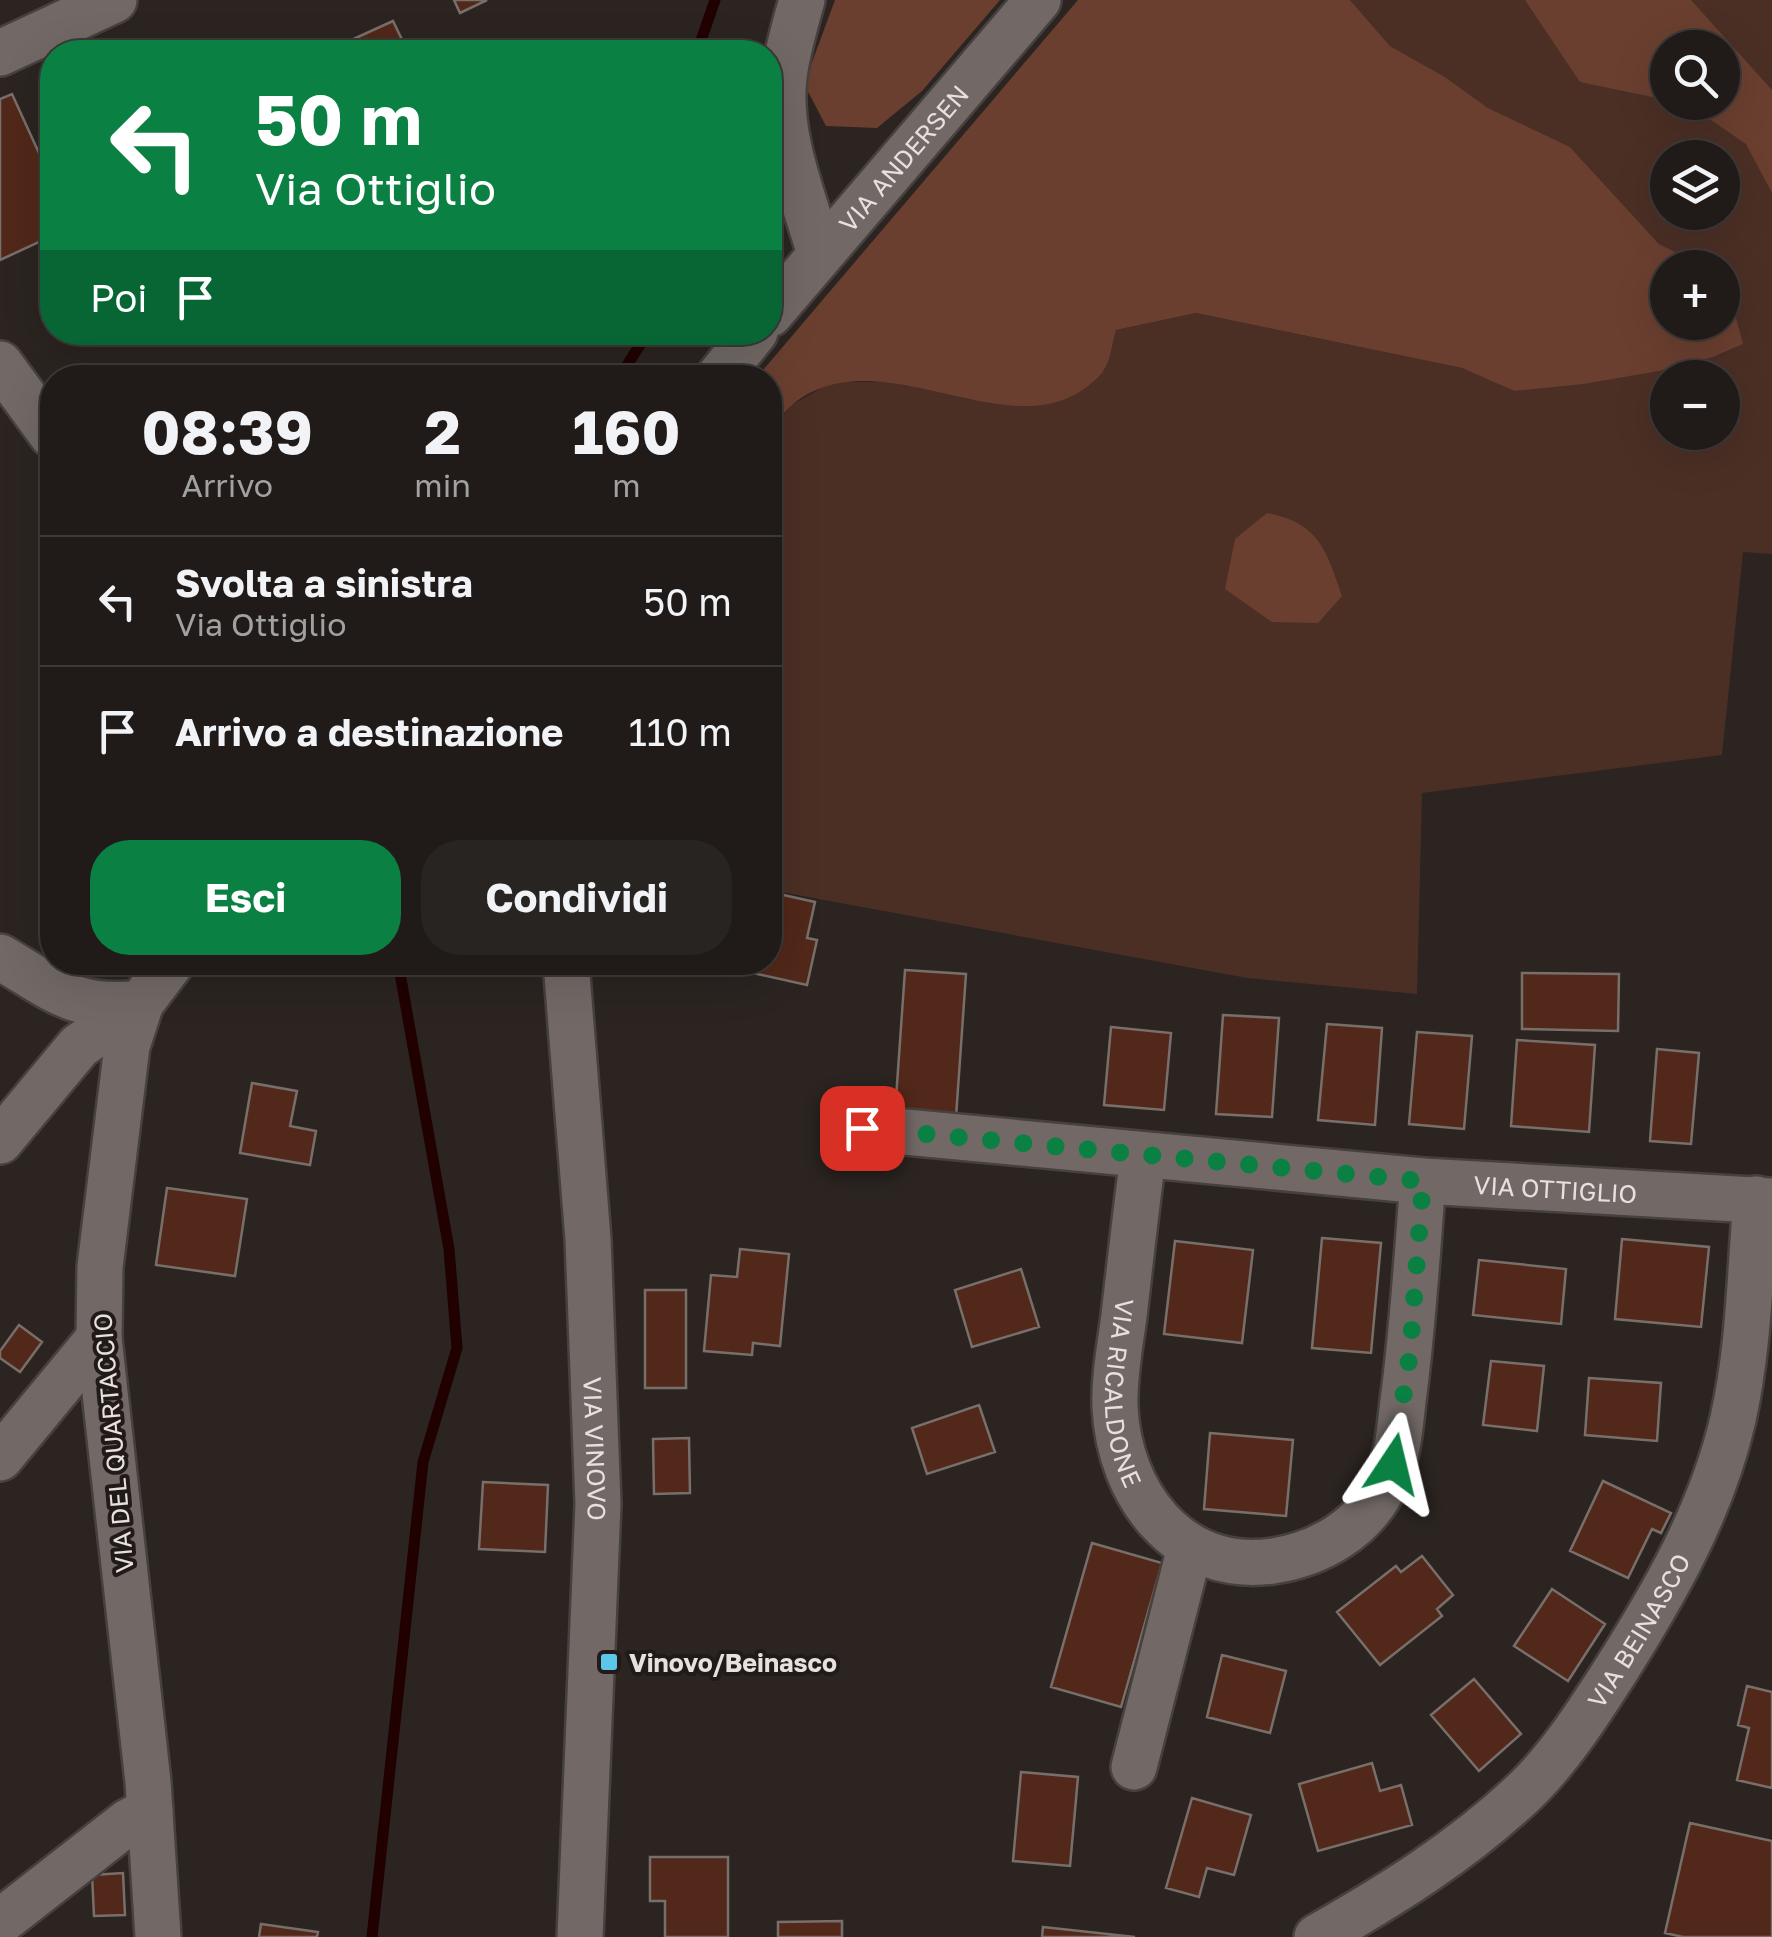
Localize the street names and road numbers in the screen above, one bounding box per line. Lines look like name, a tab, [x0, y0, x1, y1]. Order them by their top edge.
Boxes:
street label: VIA ANDERSEN	[832, 78, 974, 238]
street label: VIA OTTIGLIO	[1473, 1168, 1638, 1209]
street label: VIA RICALDONE	[1099, 1297, 1149, 1492]
street label: VIA DEL QUARTACCIO	[86, 1312, 140, 1574]
street label: VIA VINOVO	[578, 1376, 614, 1522]
street label: VIA BEINASCO	[1580, 1548, 1696, 1714]

